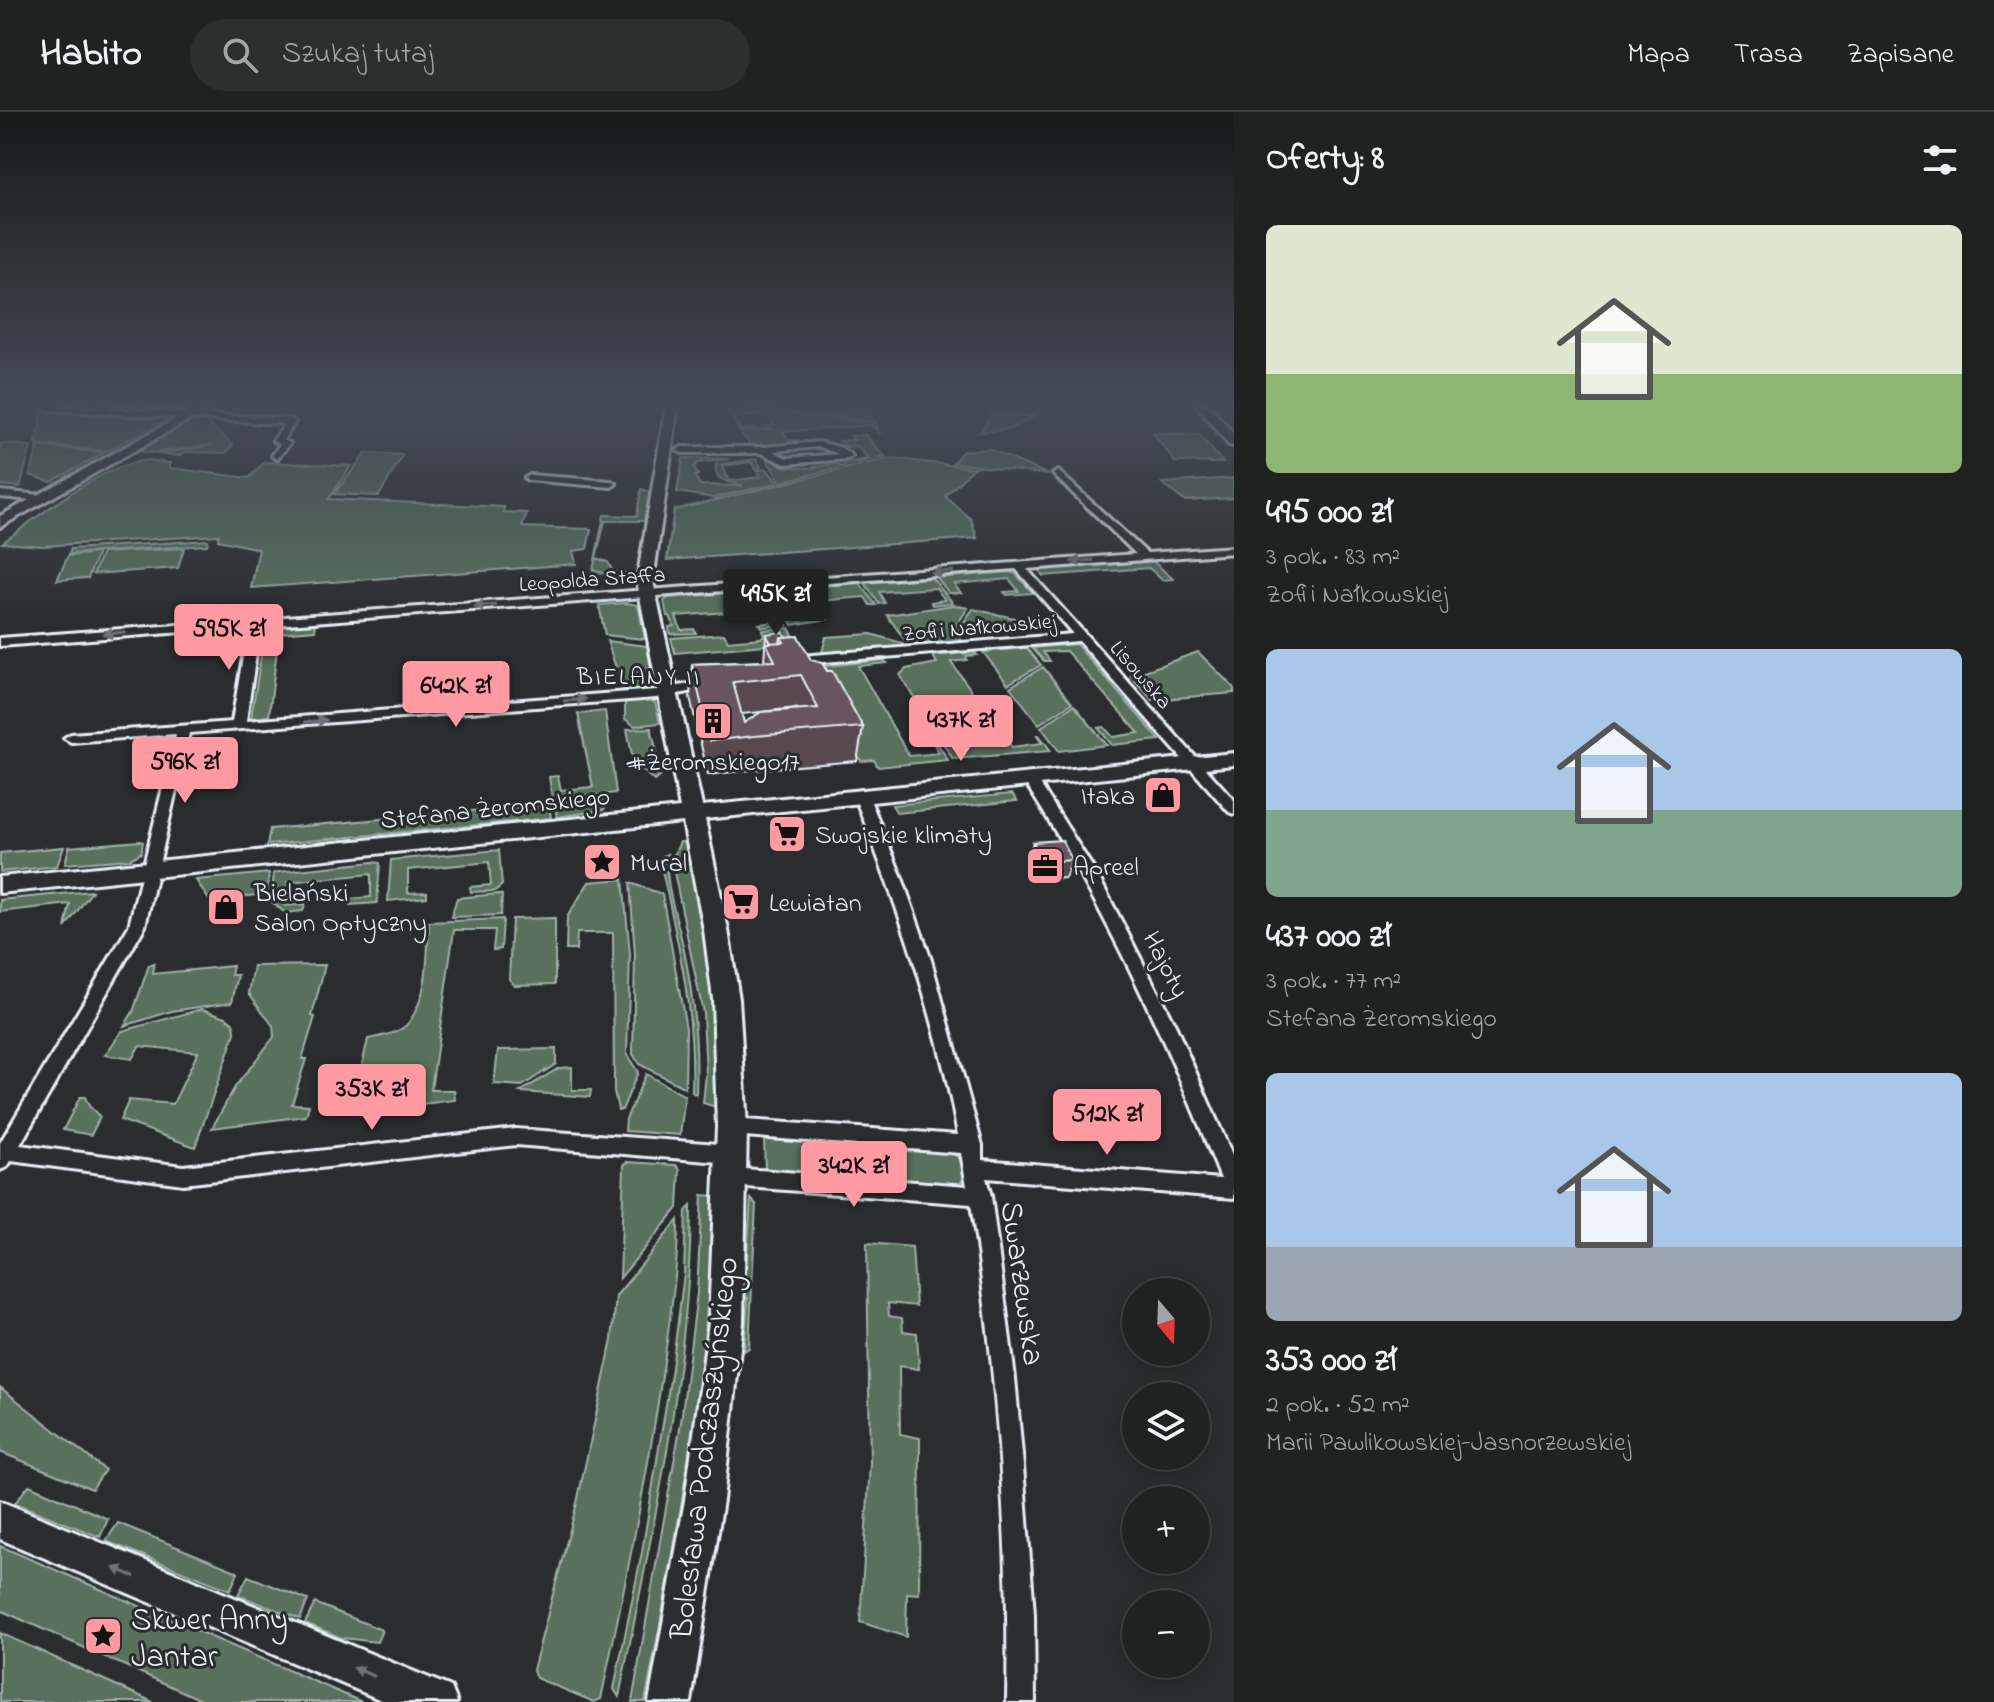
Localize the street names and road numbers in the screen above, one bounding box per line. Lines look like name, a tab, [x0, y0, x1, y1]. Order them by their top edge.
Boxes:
street label: Leopolda Staffa	[518, 560, 666, 602]
street label: Zofii Nałkowskiej	[901, 606, 1058, 652]
street label: Lisowska	[1101, 635, 1179, 717]
street label: Stefana Żeromskiego	[379, 779, 612, 841]
street label: Hajoty	[1131, 925, 1197, 1006]
street label: Swarzewska	[986, 1198, 1055, 1368]
street label: Bolesława Podczaszyńskiego	[660, 1255, 753, 1643]

